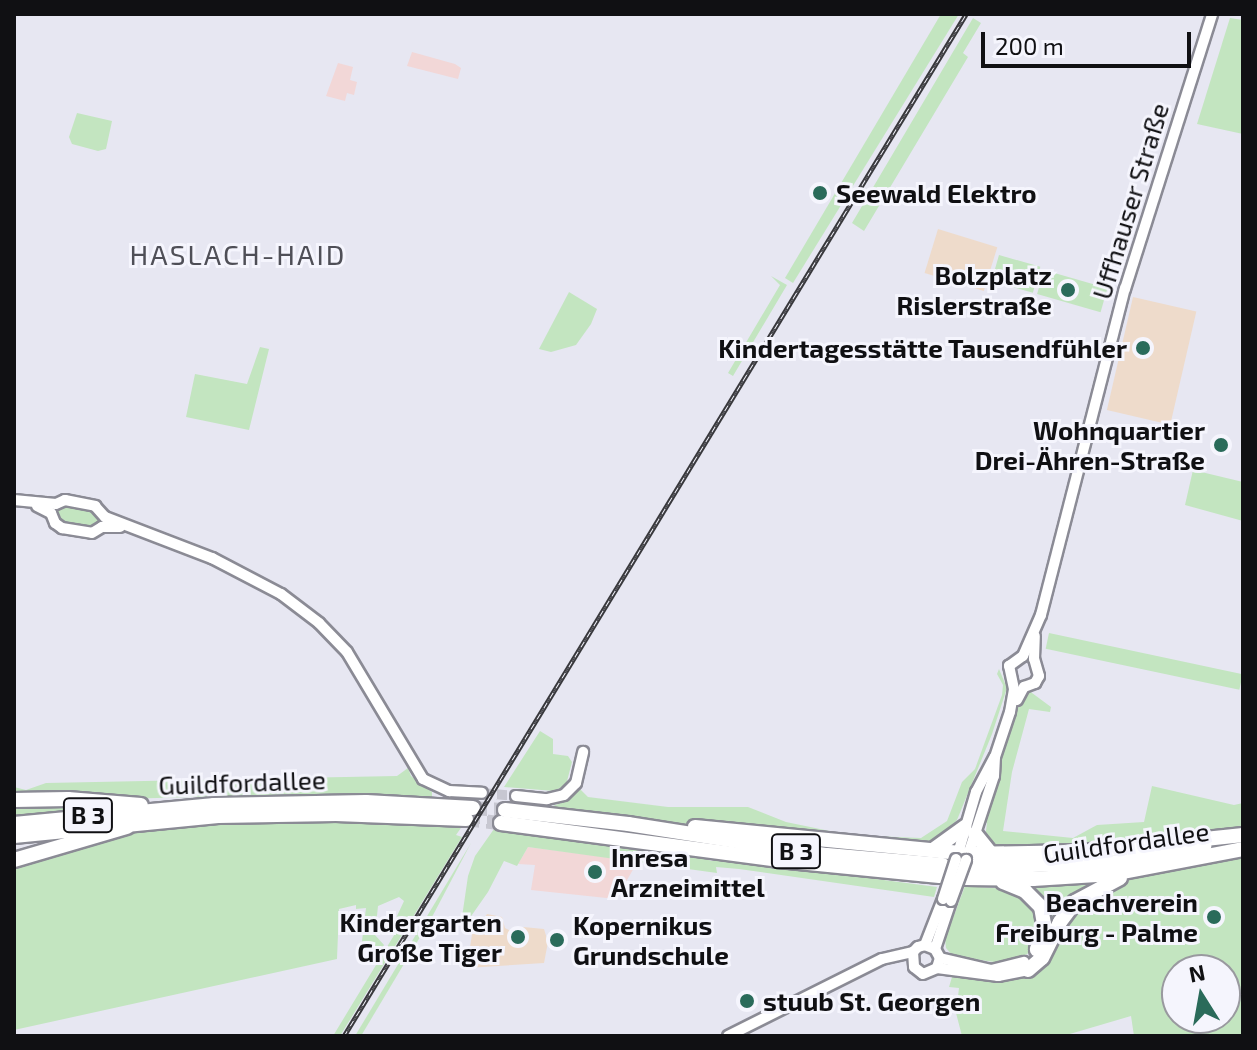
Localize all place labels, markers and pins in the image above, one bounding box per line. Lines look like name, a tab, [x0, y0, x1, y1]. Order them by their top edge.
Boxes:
place label: Seewald Elektro	[836, 177, 1037, 209]
marker: Seewald Elektro	[811, 184, 829, 202]
place label: Bolzplatz Rislerstraße	[897, 259, 1052, 320]
marker: Bolzplatz Rislerstraße	[1059, 281, 1077, 299]
place label: Kindertagesstätte Tausendfühler	[718, 332, 1127, 364]
marker: Kindertagesstätte Tausendfühler	[1134, 339, 1152, 357]
place label: Wohnquartier Drei-Ähren-Straße	[975, 414, 1205, 476]
marker: Wohnquartier Drei-Ähren-Straße	[1212, 436, 1230, 454]
place label: Inresa Arzneimittel	[611, 841, 765, 902]
marker: Inresa Arzneimittel	[586, 863, 604, 881]
place label: Beachverein Freiburg - Palme	[995, 886, 1198, 948]
place label: Kindergarten Große Tiger	[340, 906, 502, 968]
marker: Beachverein Freiburg - Palme	[1205, 908, 1223, 926]
place label: Kopernikus Grundschule	[573, 909, 729, 970]
marker: Kindergarten Große Tiger	[509, 928, 527, 946]
marker: Kopernikus Grundschule	[548, 931, 566, 949]
place label: stuub St. Georgen	[763, 985, 980, 1017]
marker: stuub St. Georgen	[738, 992, 756, 1010]

